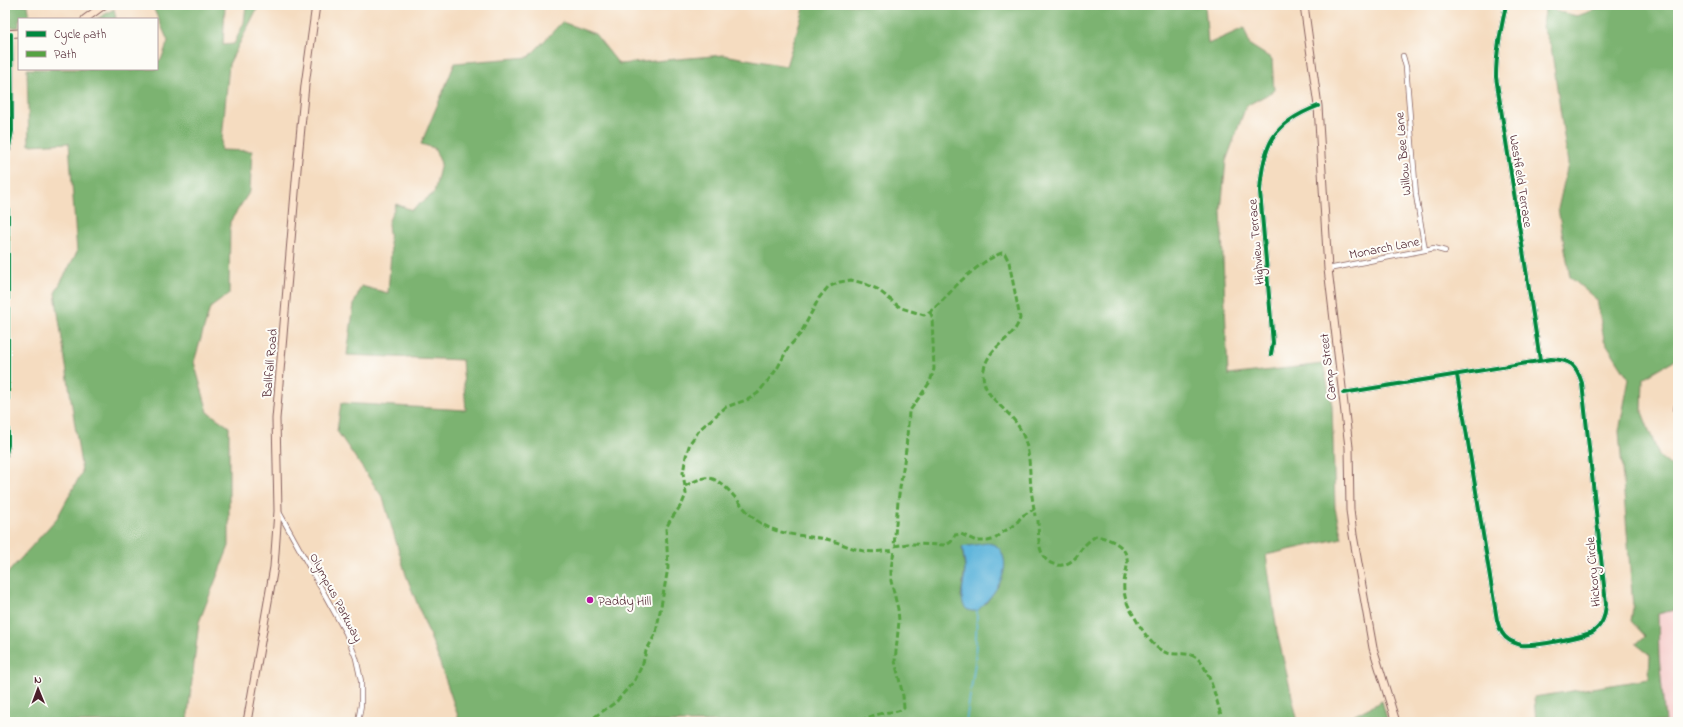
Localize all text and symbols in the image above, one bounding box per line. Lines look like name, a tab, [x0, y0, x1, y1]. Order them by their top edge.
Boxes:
legend	[18, 18, 158, 70]
text: Cycle path	[54, 26, 106, 45]
text: Path	[54, 46, 77, 64]
street label: Willow Bee Lane	[1390, 111, 1417, 196]
street label: Westfield Terrace	[1504, 133, 1537, 229]
street label: Highview Terrace	[1243, 198, 1271, 286]
street label: Monarch Lane	[1347, 232, 1421, 265]
street label: Ballfall Road	[258, 327, 283, 399]
street label: Camp Street	[1315, 332, 1342, 401]
street label: Hickory Circle	[1581, 536, 1607, 608]
street label: Olympus Parkway	[303, 550, 367, 646]
place label: Paddy Hill	[598, 592, 651, 612]
marker: Paddy Hill	[585, 595, 595, 605]
north arrow	[18, 669, 58, 709]
text: N	[34, 672, 42, 688]

